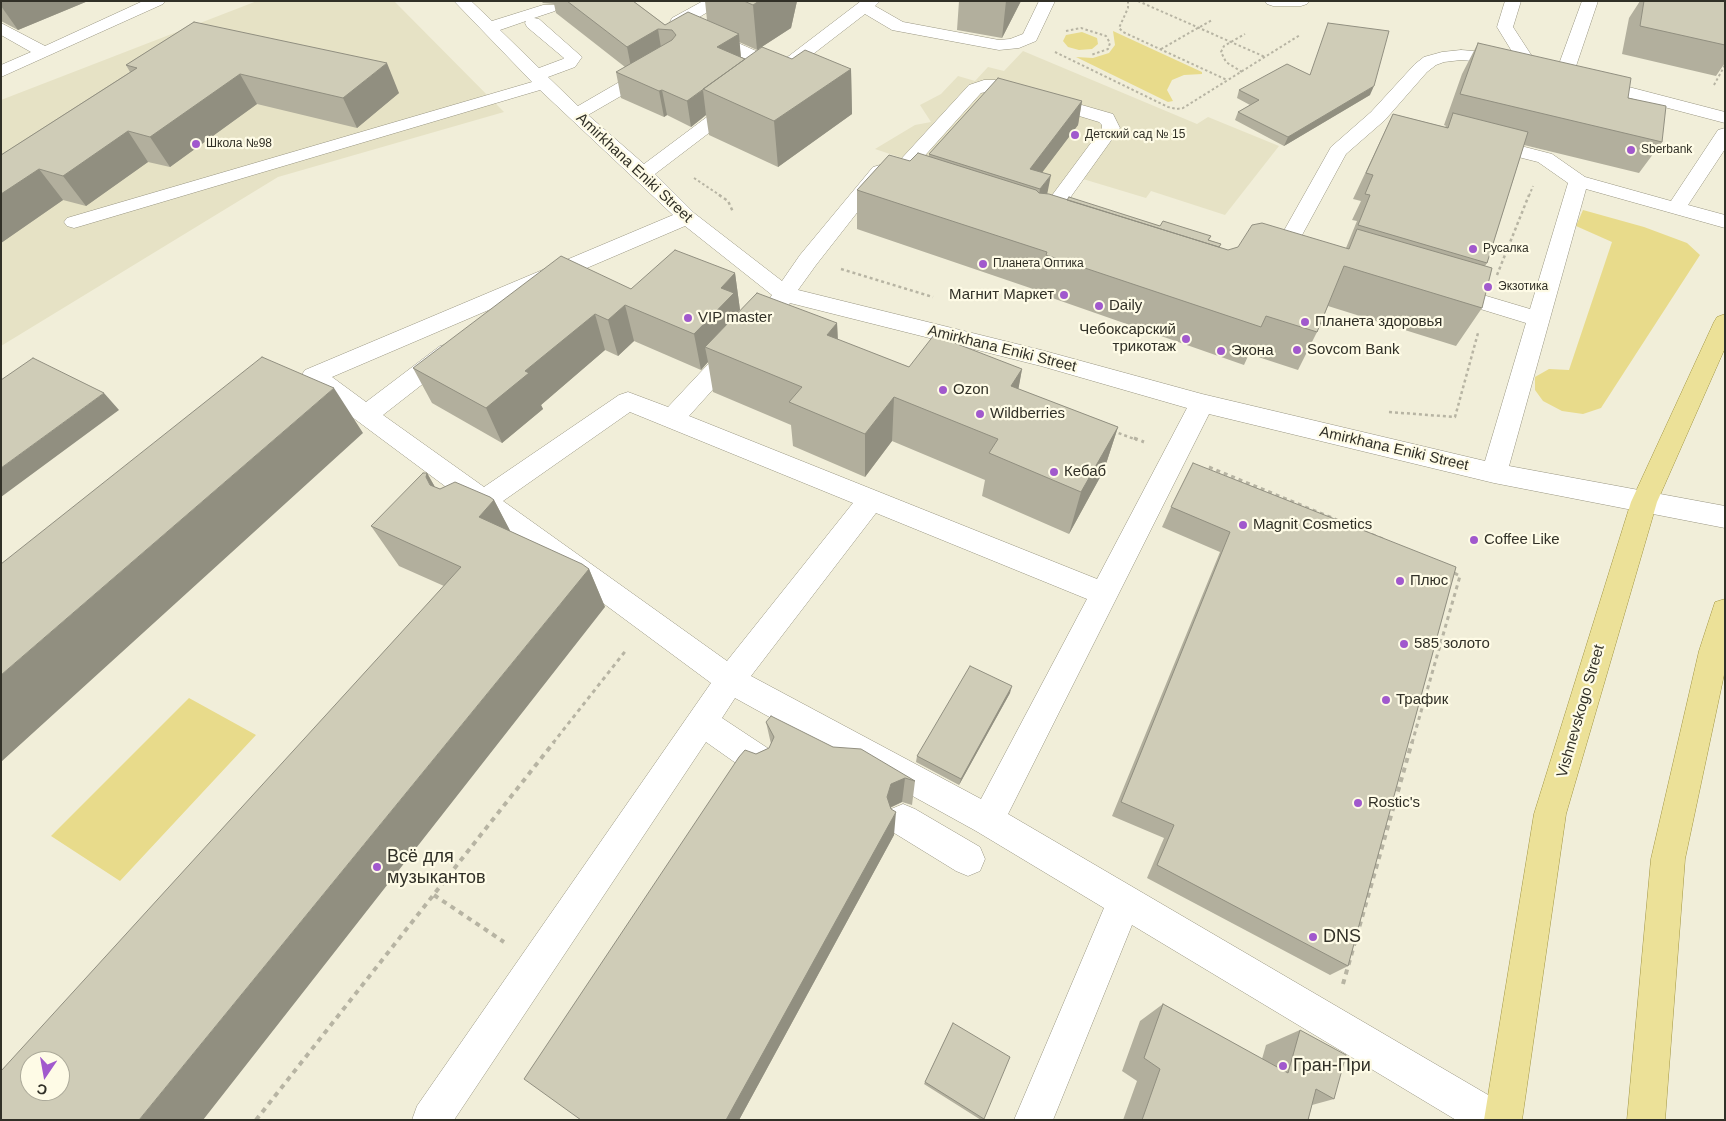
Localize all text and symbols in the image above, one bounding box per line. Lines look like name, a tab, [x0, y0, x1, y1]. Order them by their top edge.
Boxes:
street label: Amirkhana Eniki Street	[572, 109, 696, 227]
place label: Детский сад № 15	[1085, 128, 1185, 142]
marker: Детский сад № 15	[1069, 129, 1081, 141]
place label: Школа №98	[206, 137, 272, 151]
marker: Школа №98	[190, 138, 202, 150]
place label: Sberbank	[1641, 143, 1692, 157]
marker: Sberbank	[1625, 144, 1637, 156]
place label: Русалка	[1483, 242, 1529, 256]
marker: Русалка	[1467, 243, 1479, 255]
place label: Планета Оптика	[993, 257, 1084, 271]
marker: Планета Оптика	[977, 258, 989, 270]
place label: Экзотика	[1498, 280, 1548, 294]
marker: Экзотика	[1482, 281, 1494, 293]
place label: Магнит Маркет	[949, 286, 1054, 304]
marker: Магнит Маркет	[1058, 289, 1070, 301]
place label: Daily	[1109, 297, 1142, 315]
marker: Daily	[1093, 300, 1105, 312]
place label: VIP master	[698, 309, 772, 327]
marker: VIP master	[682, 312, 694, 324]
place label: Планета здоровья	[1315, 313, 1442, 331]
marker: Планета здоровья	[1299, 316, 1311, 328]
place label: Чебоксарский трикотаж	[1079, 321, 1176, 356]
street label: Amirkhana Eniki Street	[926, 322, 1078, 376]
marker: Чебоксарский трикотаж	[1180, 333, 1192, 345]
place label: Sovcom Bank	[1307, 341, 1400, 359]
place label: Экона	[1231, 342, 1273, 360]
marker: Sovcom Bank	[1291, 344, 1303, 356]
marker: Экона	[1215, 345, 1227, 357]
place label: Ozon	[953, 381, 989, 399]
marker: Ozon	[937, 384, 949, 396]
place label: Wildberries	[990, 405, 1065, 423]
marker: Wildberries	[974, 408, 986, 420]
street label: Amirkhana Eniki Street	[1318, 423, 1470, 475]
place label: Кебаб	[1064, 463, 1106, 481]
marker: Кебаб	[1048, 466, 1060, 478]
place label: Magnit Cosmetics	[1253, 516, 1372, 534]
marker: Magnit Cosmetics	[1237, 519, 1249, 531]
place label: Coffee Like	[1484, 531, 1560, 549]
marker: Coffee Like	[1468, 534, 1480, 546]
place label: Плюс	[1410, 572, 1448, 590]
marker: Плюс	[1394, 575, 1406, 587]
place label: 585 золото	[1414, 635, 1490, 653]
marker: 585 золото	[1398, 638, 1410, 650]
street label: Vishnevskogo Street	[1553, 643, 1609, 779]
place label: Трафик	[1396, 691, 1448, 709]
marker: Трафик	[1380, 694, 1392, 706]
place label: Rostiс's	[1368, 794, 1420, 812]
marker: Rostiс's	[1352, 797, 1364, 809]
place label: Всё для музыкантов	[387, 846, 486, 889]
marker: Всё для музыкантов	[371, 861, 383, 873]
place label: DNS	[1323, 926, 1361, 948]
marker: DNS	[1307, 931, 1319, 943]
north arrow	[20, 1051, 70, 1101]
place label: Гран-При	[1293, 1055, 1371, 1077]
marker: Гран-При	[1277, 1060, 1289, 1072]
text: С	[35, 1081, 49, 1099]

